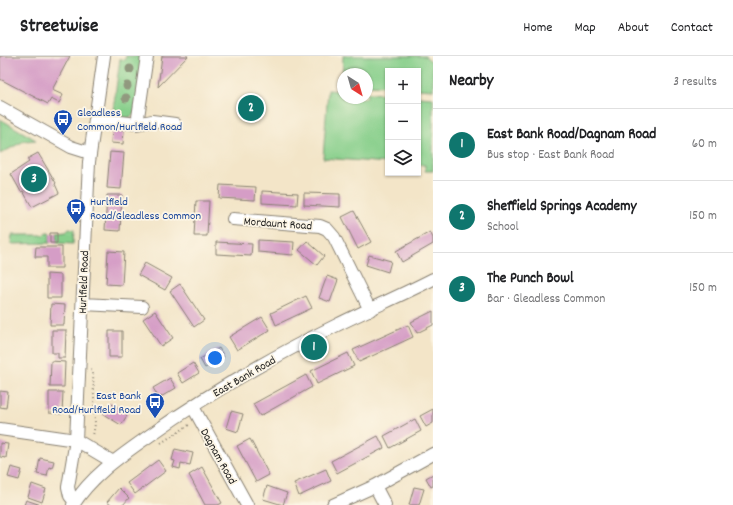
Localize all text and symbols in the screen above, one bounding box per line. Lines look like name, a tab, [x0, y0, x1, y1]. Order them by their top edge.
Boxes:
text: Streetwise	[20, 14, 98, 41]
text: Home	[523, 18, 552, 38]
text: Map	[574, 18, 596, 38]
text: About	[618, 18, 649, 38]
text: Contact	[671, 18, 713, 38]
north arrow	[337, 68, 373, 104]
map controls	[385, 68, 421, 176]
button: +	[385, 68, 421, 104]
text: Nearby	[449, 70, 493, 94]
text: 3 results	[673, 73, 717, 92]
pin: 2	[238, 93, 264, 123]
button: −	[385, 104, 421, 140]
place label: Gleadless Common/Hurlfield Road	[77, 105, 182, 136]
bus stop icon: Gleadless Common/Hurlfield Road	[52, 108, 74, 136]
text: East Bank Road/Dagnam Road	[487, 124, 656, 146]
text: 1	[461, 135, 463, 154]
text: 60 m	[692, 135, 717, 154]
button: layers	[385, 140, 421, 176]
text: Bus stop · East Bank Road	[487, 146, 614, 165]
pin: 3	[21, 164, 47, 194]
place label: Hurlfield Road/Gleadless Common	[90, 194, 201, 225]
text: Sheffield Springs Academy	[487, 196, 637, 218]
bus stop icon: Hurlfield Road/Gleadless Common	[65, 197, 87, 225]
text: 2	[459, 207, 465, 226]
text: 150 m	[689, 207, 717, 226]
street label: Mordaunt Road	[243, 214, 313, 235]
text: School	[487, 218, 519, 237]
street label: Hurlfield Road	[75, 250, 94, 314]
text: The Punch Bowl	[487, 268, 573, 290]
text: 3	[459, 279, 465, 298]
text: 150 m	[689, 279, 717, 298]
text: Bar · Gleadless Common	[487, 290, 605, 309]
pin: 1	[301, 332, 327, 362]
your location	[205, 348, 225, 368]
street label: East Bank Road	[210, 352, 279, 402]
place label: East Bank Road/Hurlfield Road	[52, 388, 141, 419]
bus stop icon: East Bank Road/Hurlfield Road	[144, 391, 166, 419]
street label: Dagnam Road	[195, 426, 240, 488]

